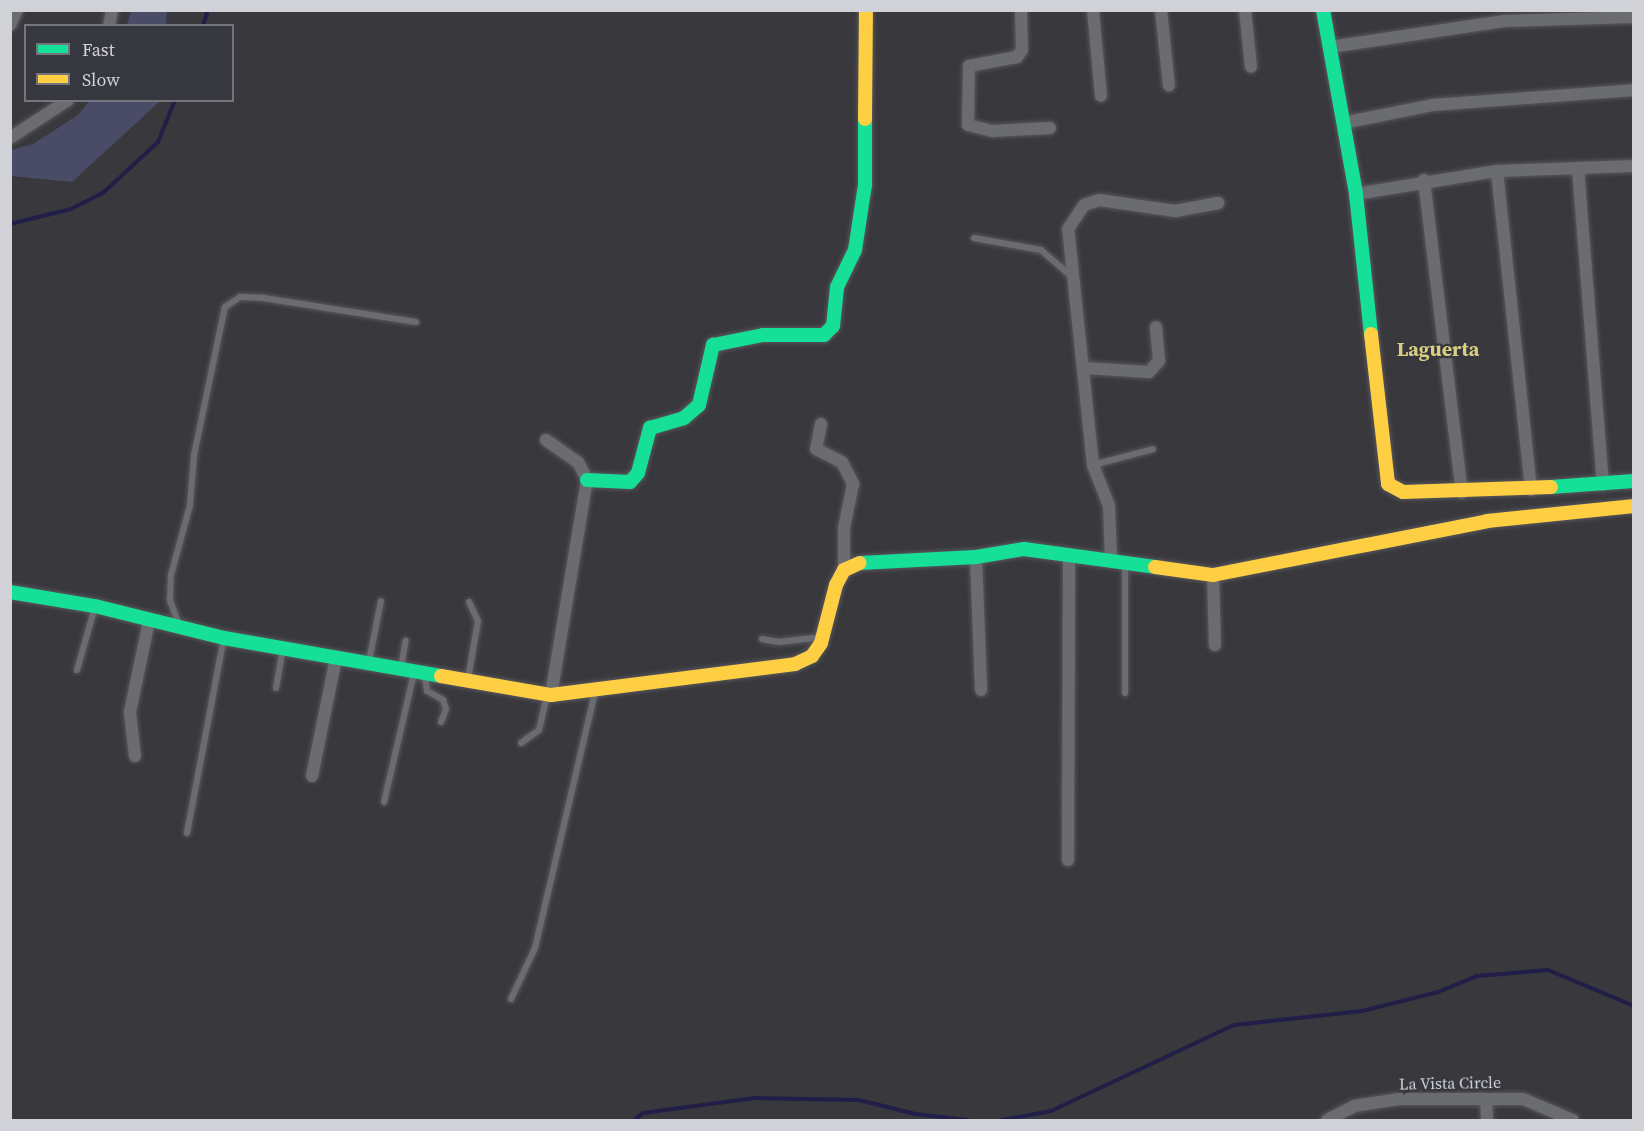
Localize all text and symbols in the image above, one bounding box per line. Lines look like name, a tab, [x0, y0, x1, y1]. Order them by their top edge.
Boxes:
legend	[24, 24, 234, 102]
text: Fast	[82, 37, 115, 62]
text: Slow	[82, 67, 120, 92]
district label: Laguerta	[1397, 337, 1479, 361]
street label: La Vista Circle	[1399, 1073, 1501, 1093]

